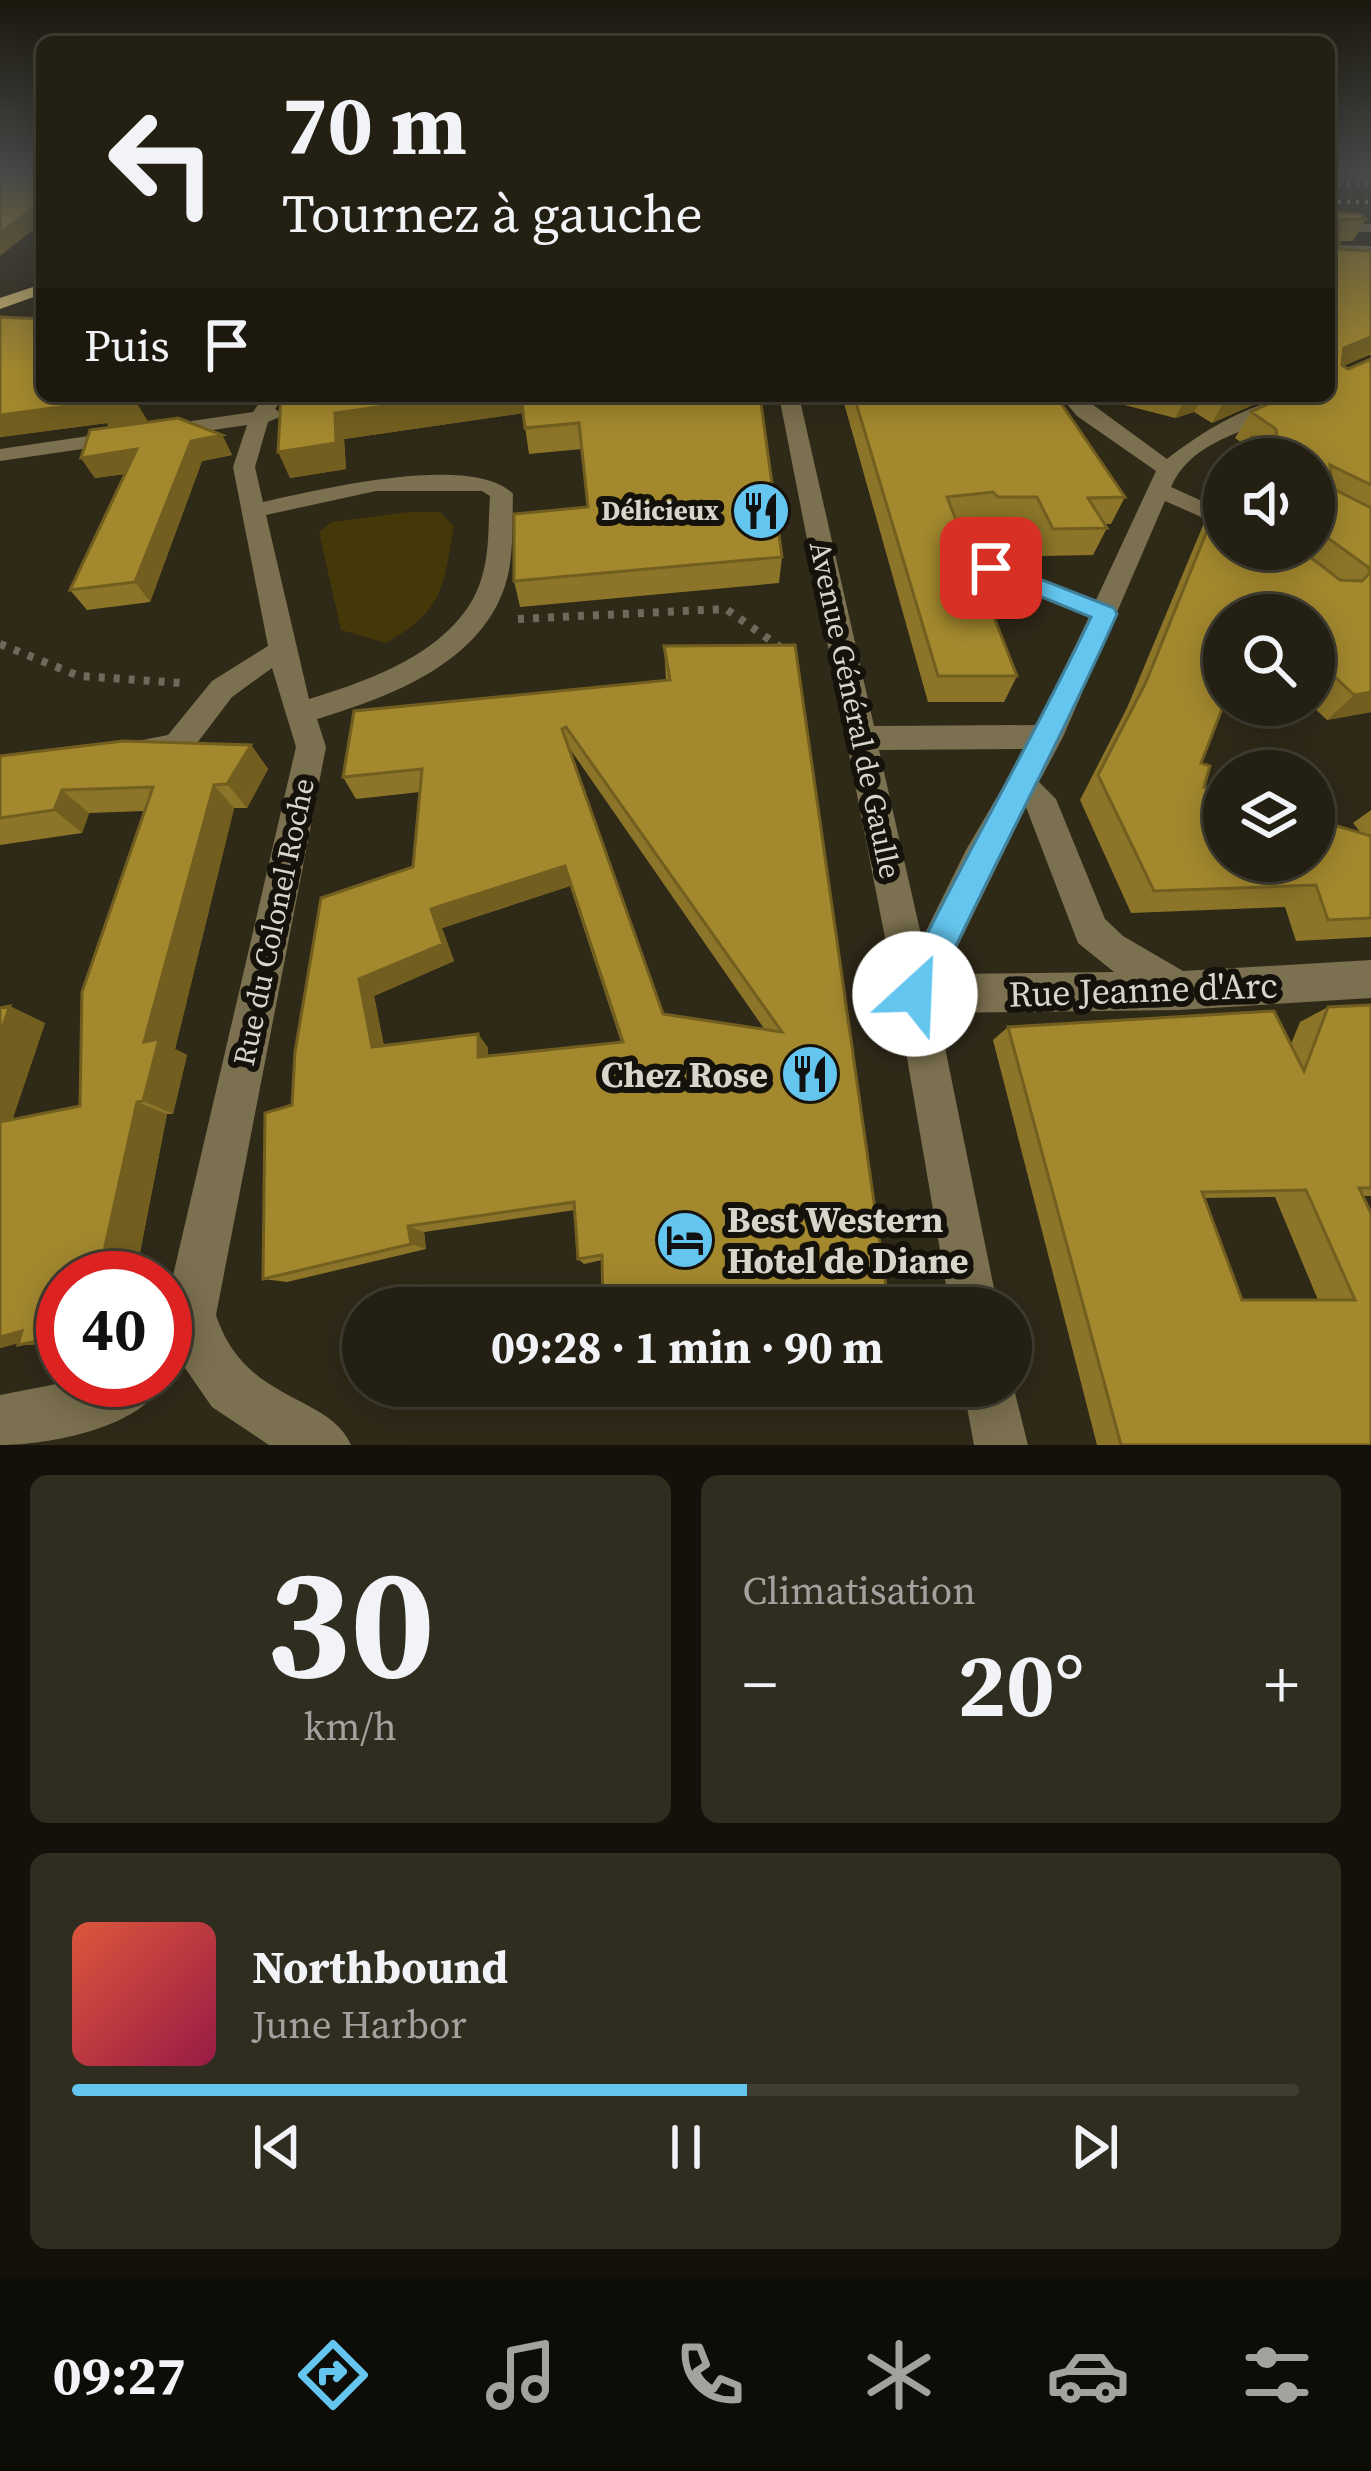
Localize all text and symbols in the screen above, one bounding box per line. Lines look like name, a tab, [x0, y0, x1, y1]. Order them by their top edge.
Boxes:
text: 70 m	[282, 67, 467, 182]
icon: left	[84, 84, 240, 240]
text: Tournez à gauche	[282, 176, 703, 250]
icon: arrive	[194, 312, 260, 378]
text: Puis	[84, 314, 170, 376]
map controls	[1203, 438, 1335, 882]
button: sound	[1203, 438, 1335, 570]
restaurant icon: Délicieux	[730, 480, 792, 542]
place label: Délicieux	[601, 492, 719, 529]
pin	[940, 517, 1042, 619]
icon: arrive	[958, 535, 1024, 601]
street label: Avenue Général de Gaulle	[800, 537, 911, 882]
button: search	[1203, 594, 1335, 726]
button: layers	[1203, 750, 1335, 882]
street label: Rue du Colonel Roche	[223, 774, 324, 1069]
position arrow	[852, 931, 978, 1057]
street label: Rue Jeanne d'Arc	[1008, 960, 1278, 1019]
restaurant icon: Chez Rose	[779, 1043, 841, 1105]
place label: Chez Rose	[601, 1050, 768, 1099]
place label: Best Western Hotel de Diane	[727, 1195, 969, 1285]
hotel icon: Best Western Hotel de Diane	[654, 1209, 716, 1271]
speed limit sign: 40	[36, 1251, 192, 1407]
text: 09:28 · 1 min · 90 m	[491, 1316, 883, 1378]
text: 30	[266, 1515, 435, 1729]
text: Climatisation	[743, 1564, 976, 1617]
text: 20°	[957, 1623, 1084, 1746]
text: −	[743, 1639, 777, 1729]
text: +	[1264, 1639, 1299, 1729]
text: km/h	[304, 1700, 397, 1753]
text: Northbound	[252, 1936, 508, 1998]
text: June Harbor	[252, 1998, 467, 2051]
icon: previous	[244, 2114, 310, 2180]
icon: pause	[653, 2114, 719, 2180]
icon: next	[1062, 2114, 1128, 2180]
icon: directions	[291, 2333, 375, 2417]
icon: music	[479, 2333, 563, 2417]
icon: phone	[668, 2333, 752, 2417]
icon: climate	[857, 2333, 941, 2417]
icon: car	[1046, 2333, 1130, 2417]
icon: filters	[1235, 2333, 1319, 2417]
text: 09:27	[52, 2338, 186, 2412]

